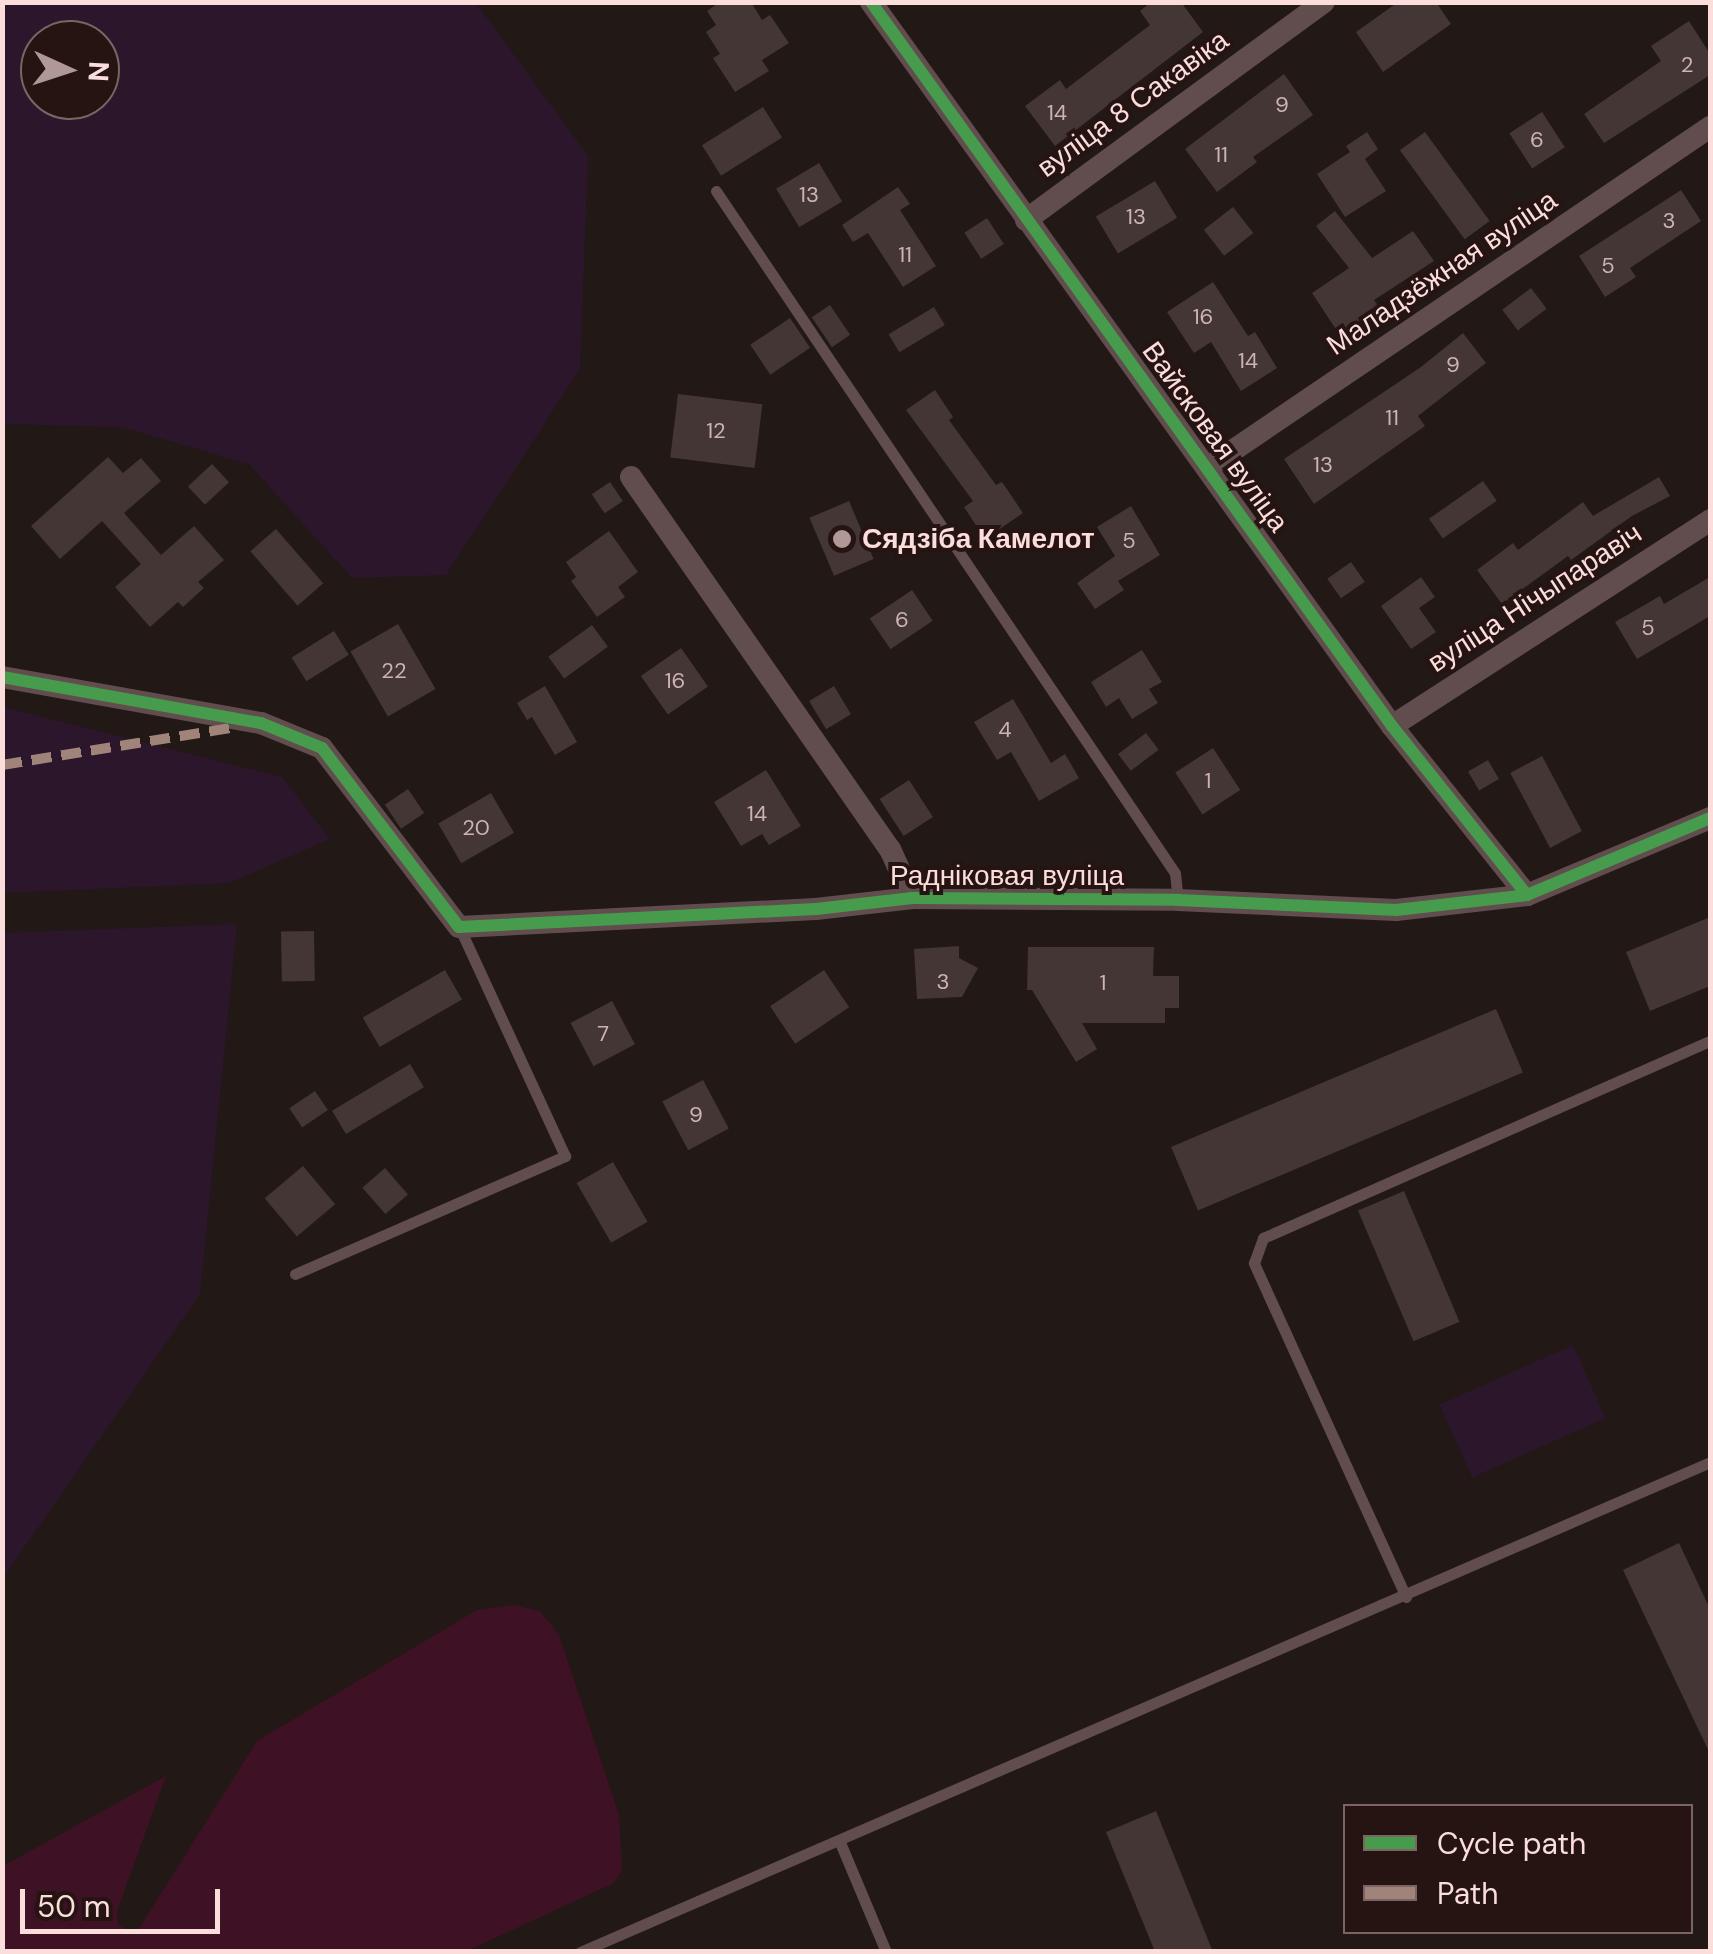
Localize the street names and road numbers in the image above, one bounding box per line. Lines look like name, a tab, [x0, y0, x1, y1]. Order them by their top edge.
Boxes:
street label: вуліца 8 Сакавіка	[1031, 23, 1235, 185]
street label: Маладзёжная вуліца	[1321, 184, 1563, 362]
street label: Вайсковая вуліца	[1135, 335, 1295, 539]
street label: вуліца Нічыпаравіч	[1422, 516, 1648, 680]
street label: Радніковая вуліца	[890, 859, 1124, 893]

